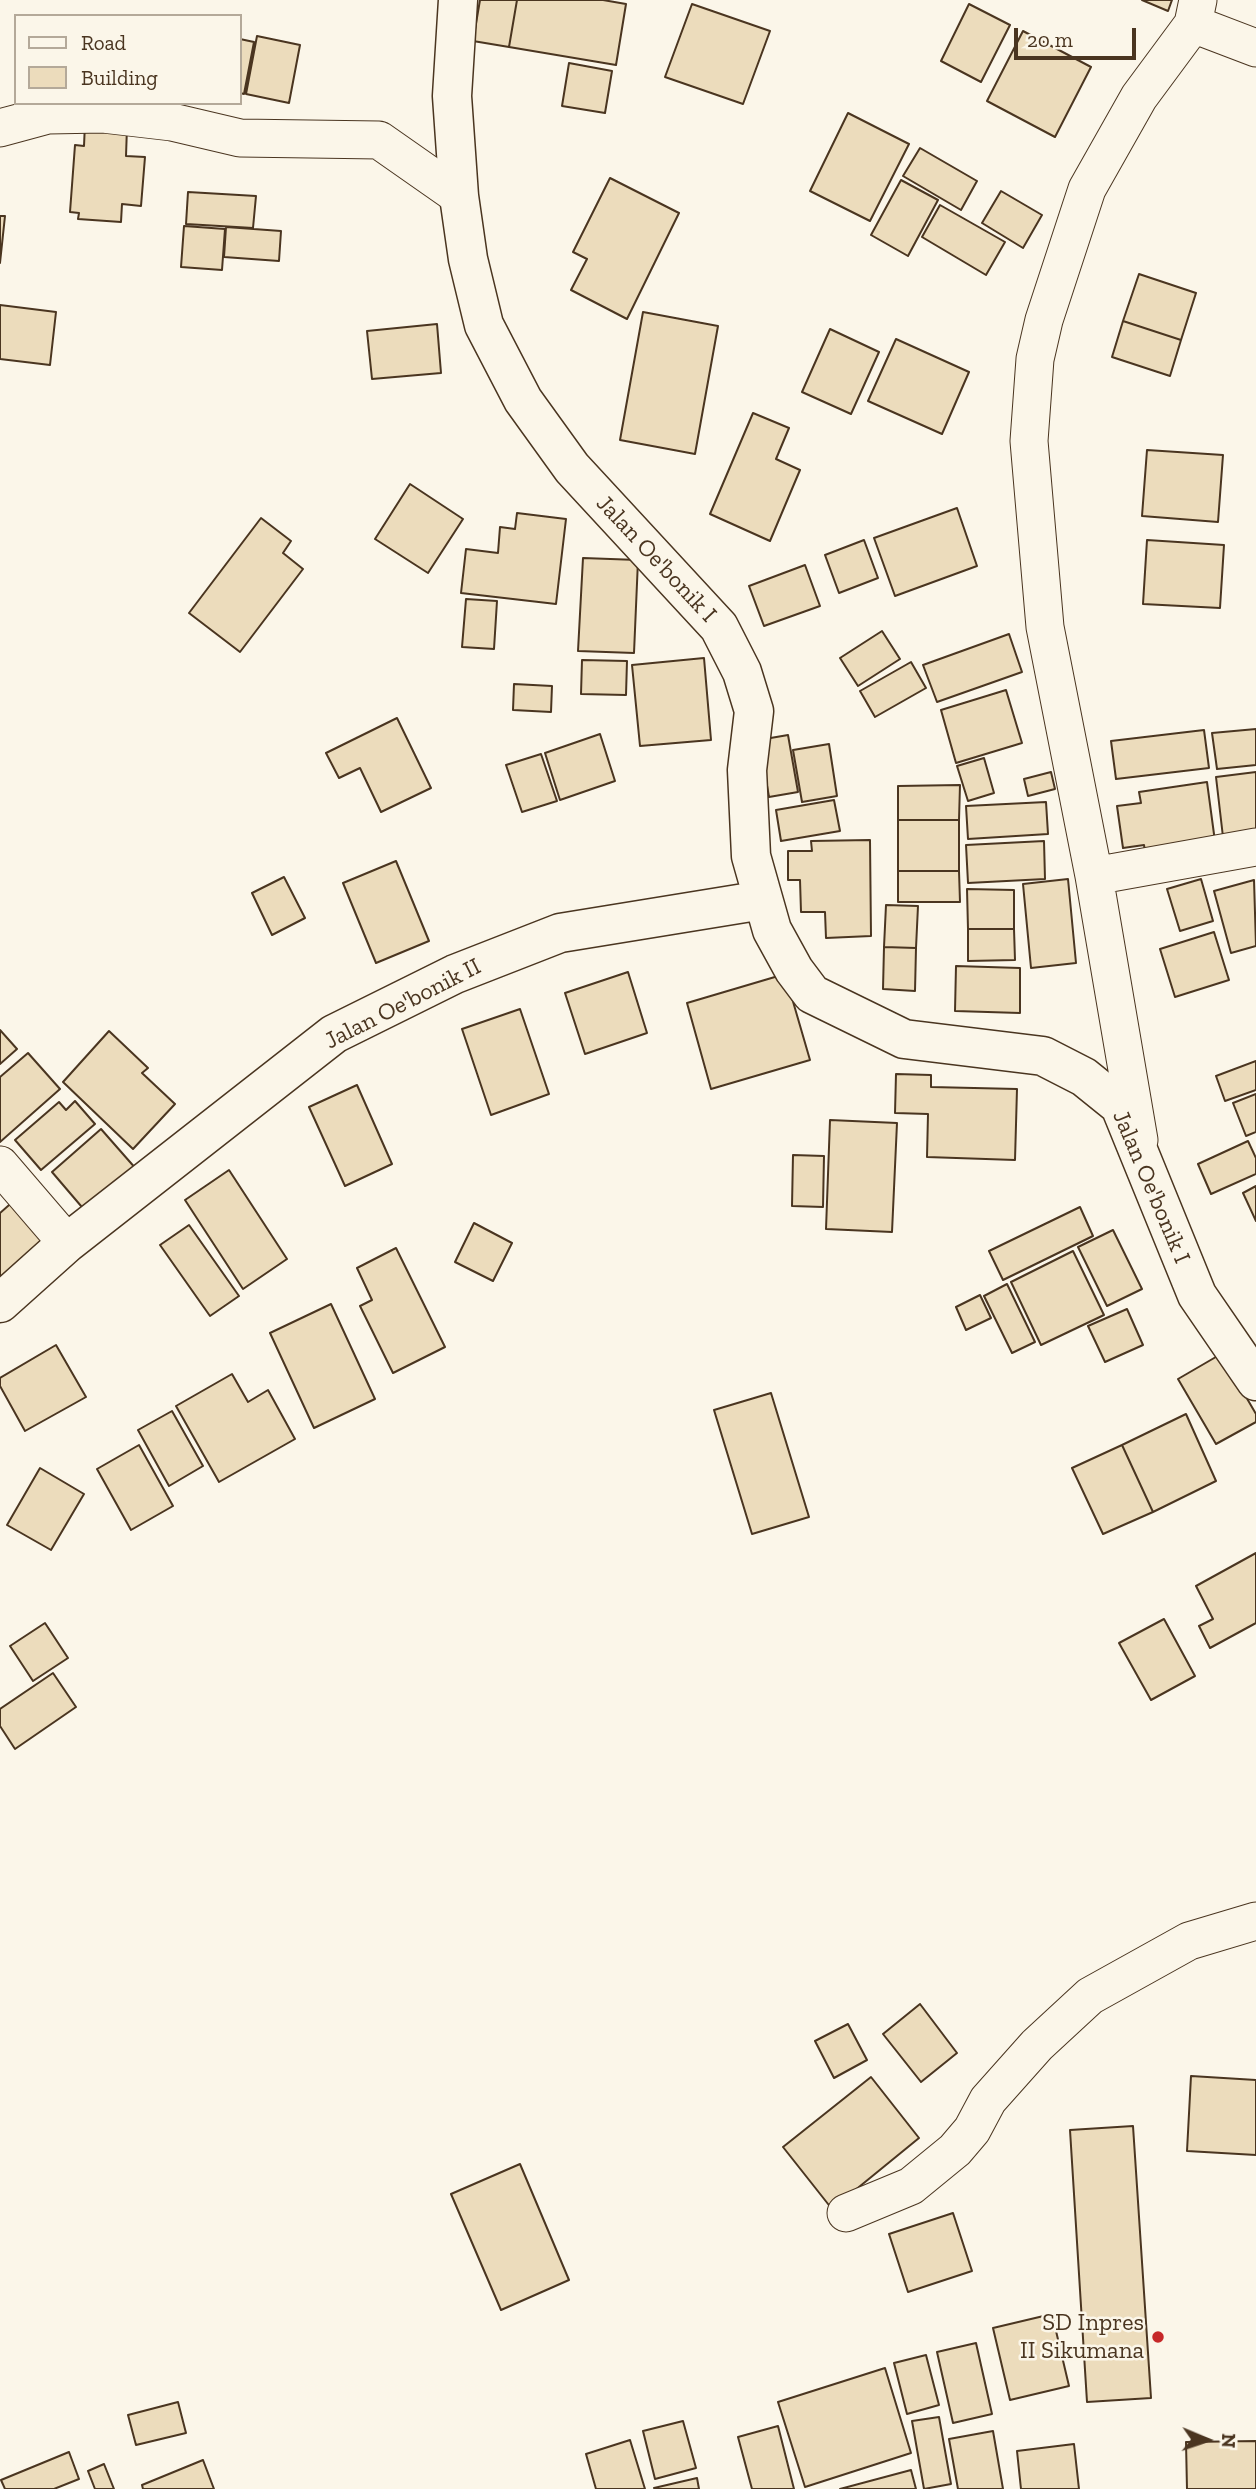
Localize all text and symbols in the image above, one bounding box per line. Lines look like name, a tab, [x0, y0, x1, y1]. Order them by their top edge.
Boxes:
legend	[14, 14, 242, 105]
scale bar	[1018, 14, 1140, 58]
text: 20 m	[1027, 27, 1073, 52]
text: Road	[81, 30, 126, 55]
text: Building	[81, 65, 158, 90]
street label: Jalan Oe'bonik I	[590, 489, 722, 629]
street label: Jalan Oe'bonik II	[320, 952, 486, 1056]
street label: Jalan Oe'bonik I	[1106, 1106, 1196, 1268]
place label: SD Inpres II Sikumana	[1020, 2309, 1144, 2365]
marker: SD Inpres II Sikumana	[1150, 2329, 1166, 2345]
north arrow	[1172, 2405, 1242, 2475]
text: N	[1217, 2433, 1240, 2448]

